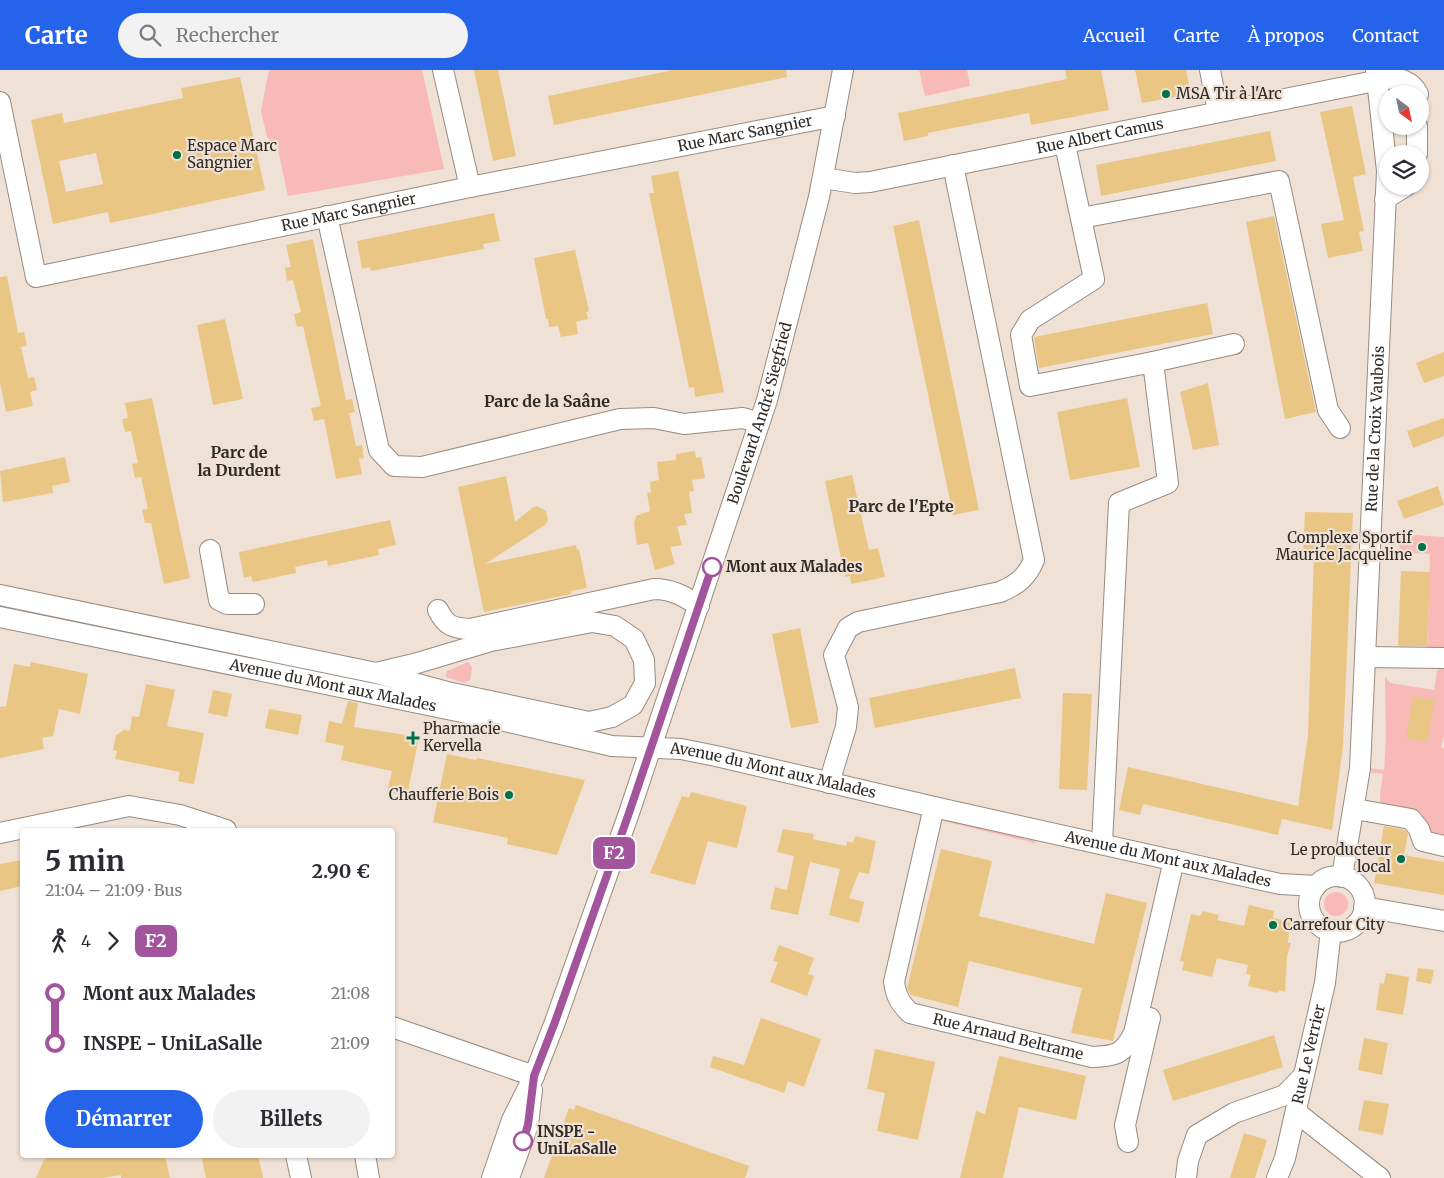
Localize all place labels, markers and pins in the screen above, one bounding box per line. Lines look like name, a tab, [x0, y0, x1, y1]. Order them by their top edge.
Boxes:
place label: MSA Tir à l'Arc	[1176, 84, 1282, 103]
marker: MSA Tir à l'Arc	[1160, 88, 1172, 100]
place label: Espace Marc Sangnier	[187, 136, 278, 172]
marker: Espace Marc Sangnier	[171, 149, 183, 161]
place label: Complexe Sportif Maurice Jacqueline	[1276, 528, 1413, 564]
marker: Complexe Sportif Maurice Jacqueline	[1416, 541, 1428, 553]
marker: Mont aux Malades	[702, 557, 722, 577]
place label: Mont aux Malades	[726, 557, 863, 576]
place label: Pharmacie Kervella	[423, 719, 501, 755]
marker: Pharmacie Kervella	[407, 732, 419, 744]
place label: Chaufferie Bois	[389, 785, 499, 804]
marker: Chaufferie Bois	[503, 789, 515, 801]
place label: Le producteur local	[1290, 840, 1391, 876]
marker: Le producteur local	[1395, 853, 1407, 865]
place label: Carrefour City	[1283, 915, 1385, 934]
marker: Carrefour City	[1267, 919, 1279, 931]
place label: INSPE - UniLaSalle	[537, 1122, 617, 1158]
marker: INSPE - UniLaSalle	[513, 1131, 533, 1151]

